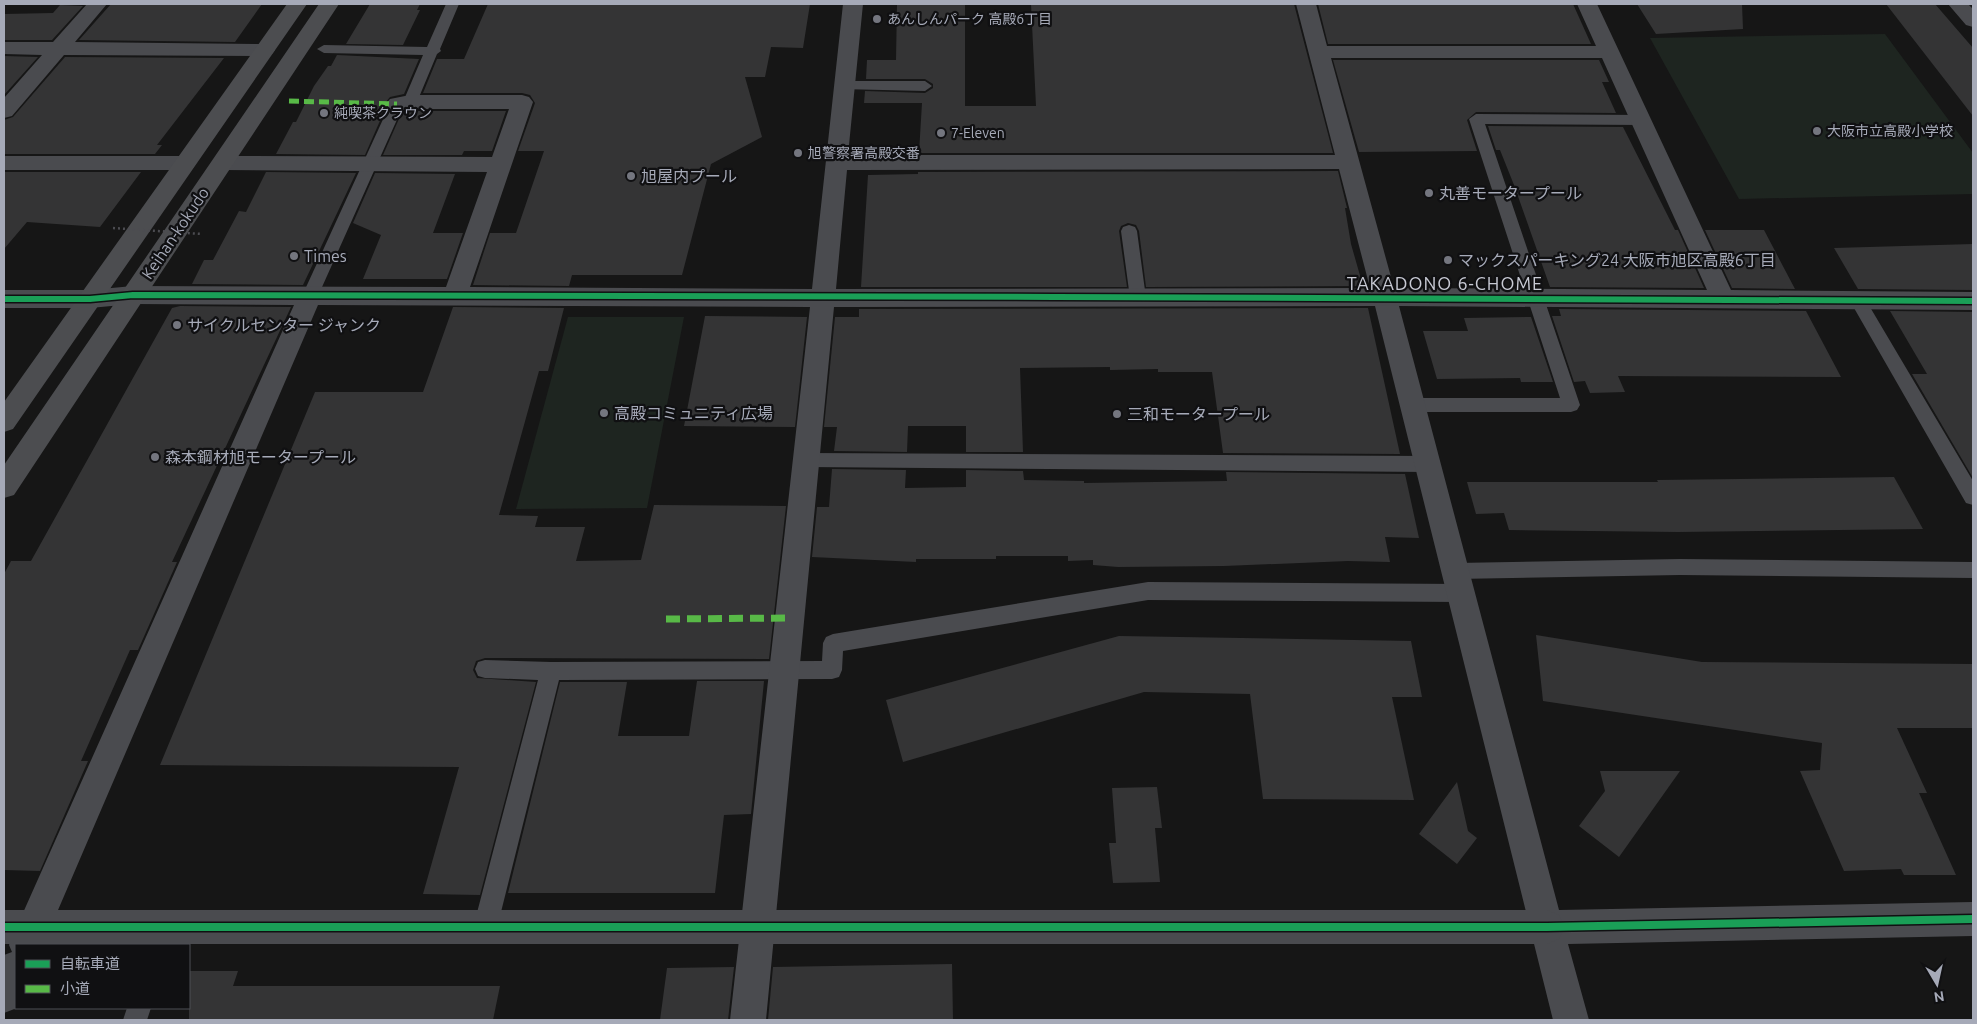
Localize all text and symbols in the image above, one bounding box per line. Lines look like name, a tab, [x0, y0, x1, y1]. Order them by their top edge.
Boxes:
place label: あんしんパーク 高殿6丁目	[887, 11, 1052, 27]
marker: あんしんパーク 高殿6丁目	[871, 13, 883, 25]
place label: 純喫茶クラウン	[334, 105, 432, 121]
marker: 純喫茶クラウン	[318, 107, 330, 119]
place label: 大阪市立高殿小学校	[1827, 123, 1953, 139]
place label: 7-Eleven	[951, 125, 1005, 141]
marker: 大阪市立高殿小学校	[1811, 125, 1823, 137]
marker: 7-Eleven	[935, 127, 947, 139]
place label: 旭警察署高殿交番	[808, 145, 920, 161]
marker: 旭警察署高殿交番	[792, 147, 804, 159]
place label: 旭屋内プール	[641, 167, 737, 185]
marker: 旭屋内プール	[625, 170, 637, 182]
street label: Keihan-kokudo	[138, 184, 212, 282]
place label: 丸善モータープール	[1439, 184, 1582, 202]
marker: 丸善モータープール	[1423, 187, 1435, 199]
place label: Times	[304, 247, 347, 265]
marker: Times	[288, 250, 300, 262]
place label: マックスパーキング24 大阪市旭区高殿6丁目	[1458, 251, 1776, 269]
marker: マックスパーキング24 大阪市旭区高殿6丁目	[1442, 254, 1454, 266]
district label: TAKADONO 6-CHOME	[1347, 273, 1543, 293]
place label: サイクルセンター ジャンク	[187, 316, 381, 334]
marker: サイクルセンター ジャンク	[171, 319, 183, 331]
place label: 高殿コミュニティ広場	[614, 404, 773, 422]
place label: 三和モータープール	[1127, 405, 1270, 423]
marker: 高殿コミュニティ広場	[598, 407, 610, 419]
marker: 三和モータープール	[1111, 408, 1123, 420]
place label: 森本鋼材旭モータープール	[165, 448, 356, 466]
marker: 森本鋼材旭モータープール	[149, 451, 161, 463]
legend	[15, 944, 190, 1009]
text: 自転車道	[60, 955, 120, 972]
north arrow	[1912, 959, 1962, 1009]
text: 小道	[60, 980, 90, 997]
text: N	[1933, 988, 1945, 1006]

